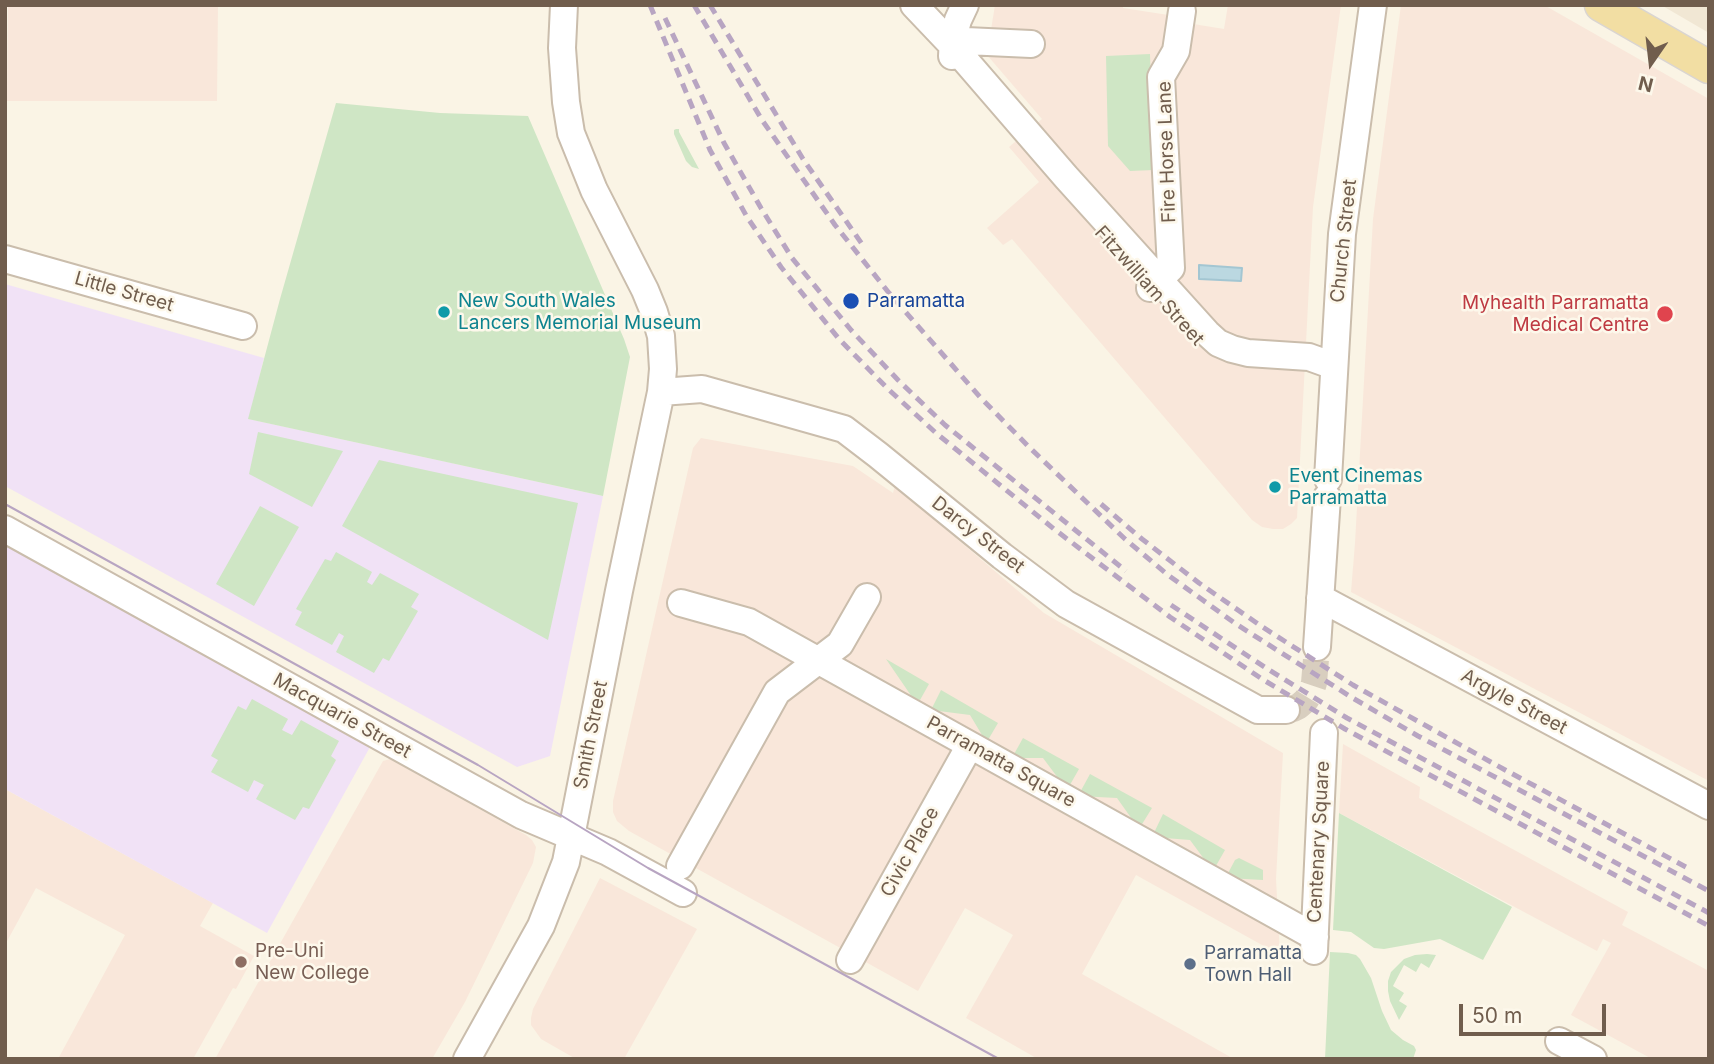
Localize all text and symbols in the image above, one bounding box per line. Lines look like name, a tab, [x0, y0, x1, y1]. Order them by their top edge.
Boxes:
north arrow	[1616, 28, 1686, 98]
text: N	[1636, 71, 1656, 97]
street label: Fire Horse Lane	[1153, 81, 1181, 223]
street label: Church Street	[1326, 178, 1362, 304]
street label: Fitzwilliam Street	[1089, 222, 1209, 350]
street label: Little Street	[72, 267, 176, 317]
place label: New South Wales Lancers Memorial Museum	[458, 290, 701, 334]
place label: Parramatta	[867, 290, 965, 312]
marker: Parramatta	[841, 291, 861, 311]
place label: Myhealth Parramatta Medical Centre	[1462, 292, 1649, 336]
marker: New South Wales Lancers Memorial Museum	[436, 304, 452, 320]
marker: Myhealth Parramatta Medical Centre	[1655, 304, 1675, 324]
place label: Event Cinemas Parramatta	[1289, 465, 1423, 509]
marker: Event Cinemas Parramatta	[1267, 479, 1283, 495]
street label: Darcy Street	[927, 492, 1029, 578]
street label: Argyle Street	[1457, 664, 1571, 740]
street label: Macquarie Street	[269, 669, 415, 763]
street label: Smith Street	[569, 679, 613, 791]
street label: Parramatta Square	[922, 712, 1080, 812]
street label: Centenary Square	[1303, 760, 1335, 924]
street label: Civic Place	[876, 803, 944, 901]
place label: Pre-Uni New College	[255, 940, 369, 984]
place label: Parramatta Town Hall	[1204, 942, 1302, 986]
marker: Pre-Uni New College	[233, 954, 249, 970]
marker: Parramatta Town Hall	[1182, 956, 1198, 972]
scale bar	[1462, 990, 1609, 1034]
text: 50 m	[1472, 1003, 1522, 1028]

